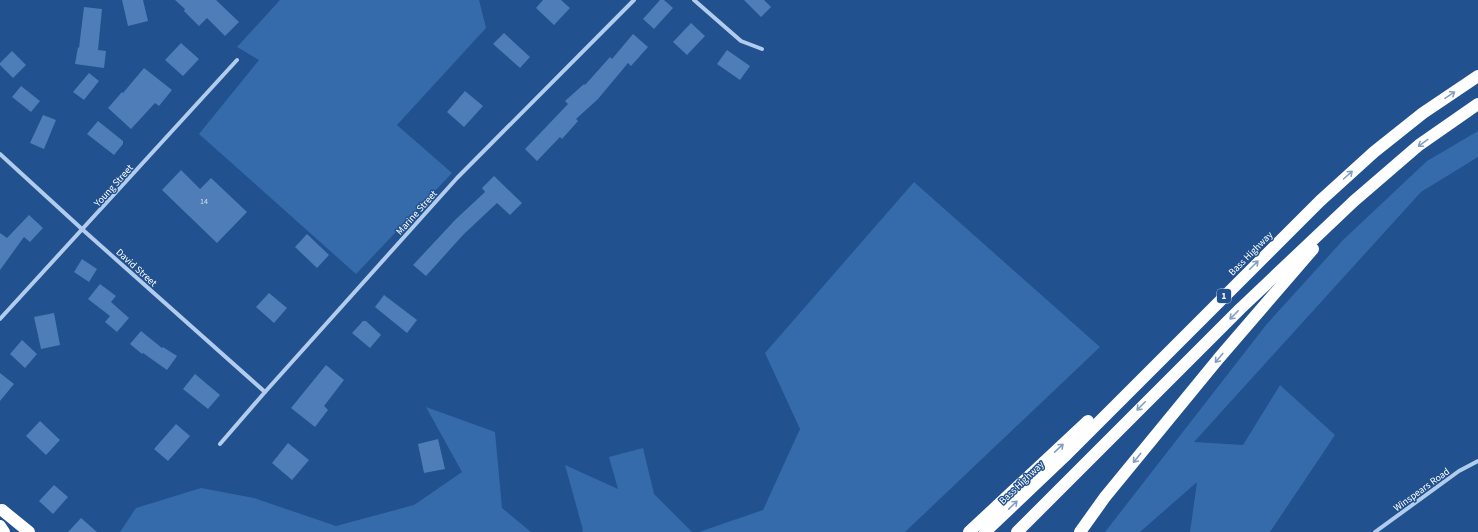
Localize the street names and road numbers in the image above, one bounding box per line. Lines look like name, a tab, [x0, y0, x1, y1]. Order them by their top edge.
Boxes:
street label: Young Street	[90, 161, 137, 211]
street label: Marine Street	[393, 187, 441, 238]
street label: Bass Highway	[1225, 228, 1276, 279]
street label: David Street	[113, 245, 160, 290]
road number: 1	[1217, 289, 1231, 303]
street label: Bass Highway	[996, 457, 1047, 508]
street label: Winspears Road	[1391, 465, 1453, 515]

